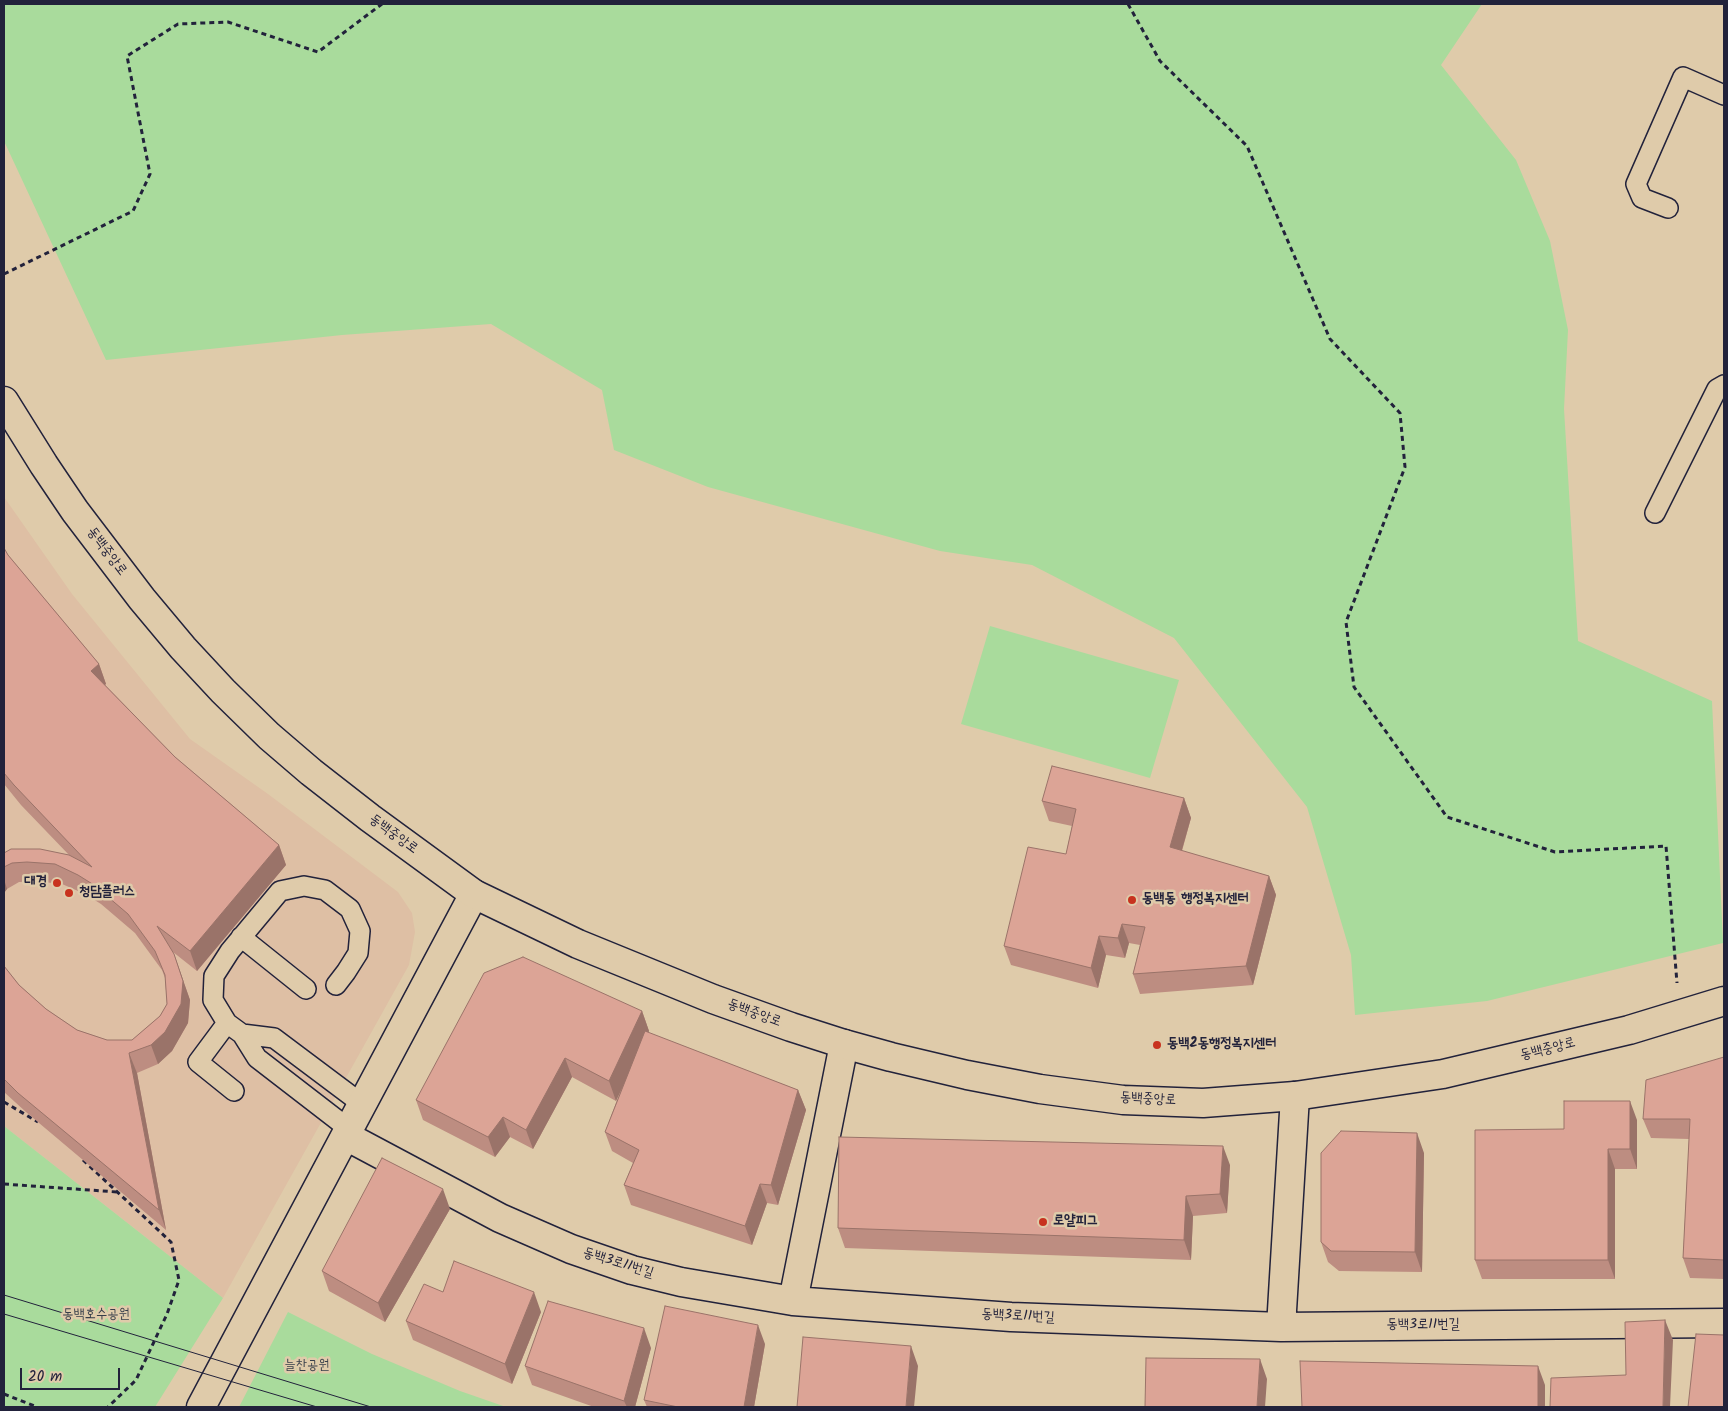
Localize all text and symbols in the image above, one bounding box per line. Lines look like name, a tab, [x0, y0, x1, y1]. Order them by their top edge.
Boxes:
street label: 동백중앙로	[82, 524, 130, 580]
street label: 동백중앙로	[365, 812, 421, 858]
place label: 대경	[24, 875, 47, 891]
marker: 대경	[51, 877, 63, 889]
place label: 청담플러스	[79, 885, 135, 901]
marker: 청담플러스	[63, 887, 75, 899]
place label: 동백동 행정복지센터	[1142, 892, 1249, 908]
marker: 동백동 행정복지센터	[1126, 894, 1138, 906]
street label: 동백중앙로	[725, 996, 783, 1032]
street label: 동백중앙로	[1519, 1035, 1577, 1065]
place label: 동백2동행정복지센터	[1167, 1037, 1277, 1053]
marker: 동백2동행정복지센터	[1151, 1039, 1163, 1051]
street label: 동백중앙로	[1119, 1090, 1177, 1110]
place label: 로얄피그	[1053, 1214, 1098, 1230]
marker: 로얄피그	[1037, 1216, 1049, 1228]
street label: 동백3로11번길	[581, 1245, 655, 1283]
street label: 동백3로11번길	[981, 1307, 1055, 1327]
park label: 동백호수공원	[62, 1308, 130, 1324]
street label: 동백3로11번길	[1386, 1318, 1460, 1334]
scale bar	[22, 1358, 122, 1390]
park label: 늘찬공원	[284, 1359, 330, 1375]
text: 20 m	[28, 1365, 62, 1389]

